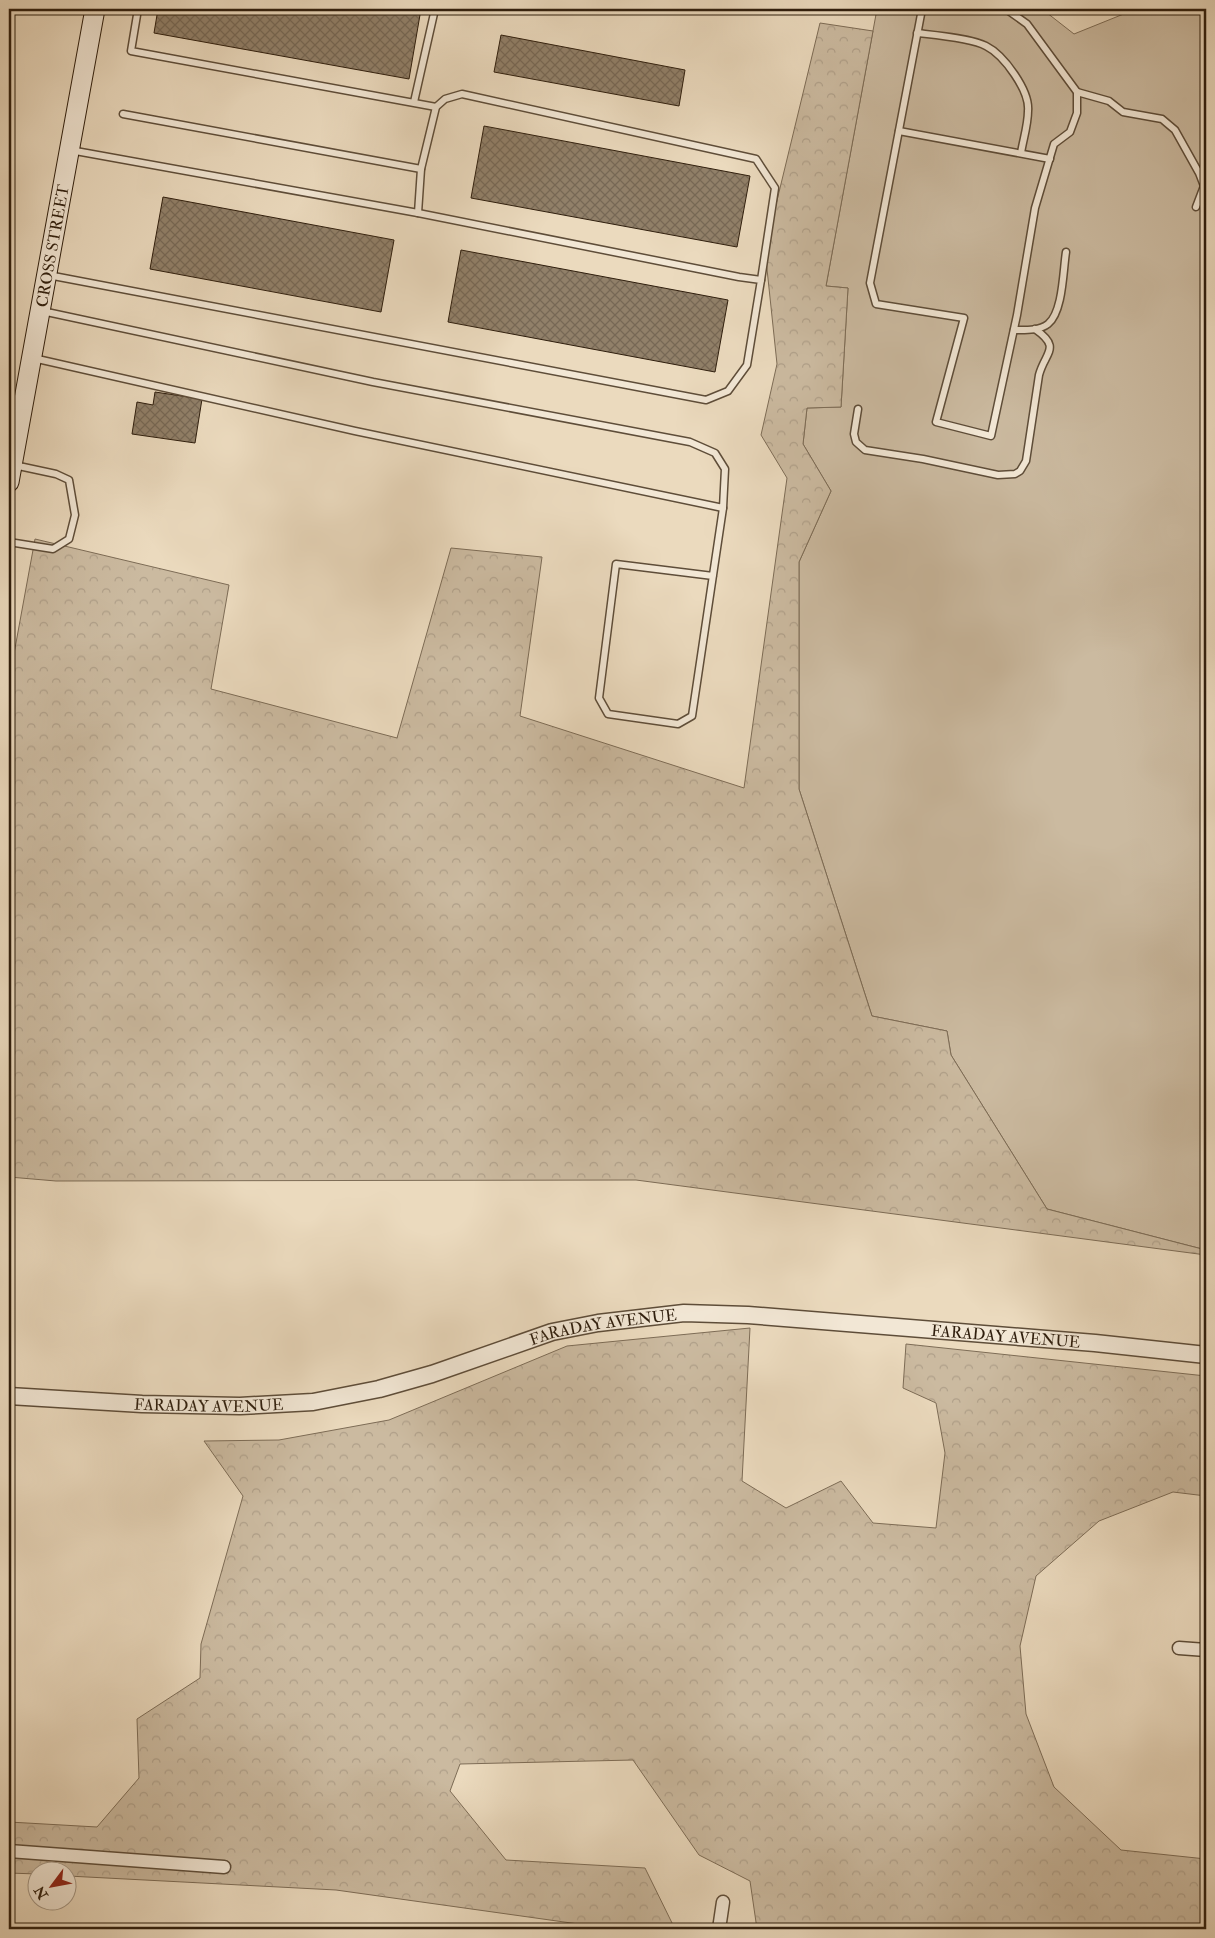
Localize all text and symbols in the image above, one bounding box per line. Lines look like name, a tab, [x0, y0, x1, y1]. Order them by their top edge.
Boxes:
street label: CROSS STREET	[32, 183, 74, 309]
street label: FARADAY AVENUE	[527, 1305, 678, 1350]
street label: FARADAY AVENUE	[930, 1321, 1081, 1353]
street label: FARADAY AVENUE	[133, 1395, 284, 1417]
north arrow	[28, 1860, 78, 1910]
text: N	[31, 1882, 52, 1903]

